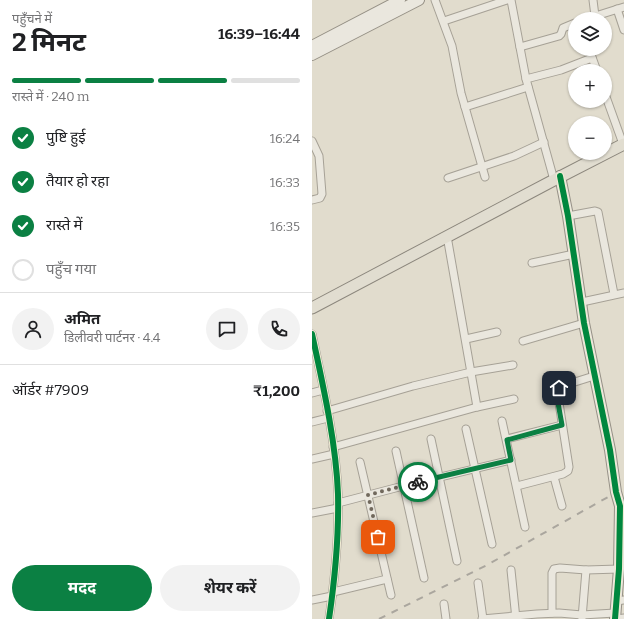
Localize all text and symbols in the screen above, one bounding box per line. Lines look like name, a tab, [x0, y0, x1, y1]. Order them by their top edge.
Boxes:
text: पहुँचने में	[12, 11, 52, 26]
map controls	[568, 12, 612, 160]
button: layers	[568, 12, 612, 56]
text: 16:39–16:44	[218, 25, 300, 43]
text: 2 मिनट	[12, 27, 86, 58]
button: +	[568, 64, 612, 108]
text: रास्ते में · 240 m	[12, 89, 89, 104]
button: −	[568, 116, 612, 160]
icon: check	[12, 127, 34, 149]
text: पुष्टि हुई	[46, 128, 86, 146]
text: 16:24	[270, 131, 300, 146]
icon: check	[12, 171, 34, 193]
text: तैयार हो रहा	[46, 172, 109, 190]
text: 16:33	[270, 175, 300, 190]
icon: check	[12, 215, 34, 237]
text: रास्ते में	[46, 216, 82, 234]
text: 16:35	[270, 219, 300, 234]
text: पहुँच गया	[46, 260, 96, 278]
button: person	[12, 308, 54, 350]
button: chat	[206, 308, 248, 350]
button: phone	[258, 308, 300, 350]
text: अमित	[64, 310, 100, 328]
text: डिलीवरी पार्टनर · 4.4	[64, 330, 160, 345]
pin	[542, 371, 576, 405]
icon: home	[548, 377, 570, 399]
text: ऑर्डर #7909	[12, 381, 89, 399]
text: ₹1,200	[253, 382, 300, 400]
courier	[398, 462, 438, 502]
icon: bike	[407, 471, 429, 493]
pin	[361, 520, 395, 554]
icon: bag	[367, 526, 389, 548]
button: मदद	[12, 565, 152, 611]
button: शेयर करें	[160, 565, 300, 611]

